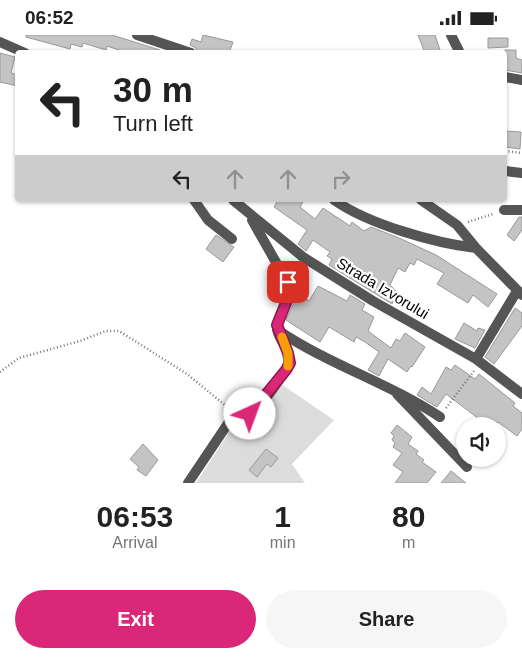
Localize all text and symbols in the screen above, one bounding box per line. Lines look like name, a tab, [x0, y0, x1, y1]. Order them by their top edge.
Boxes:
text: 06:52	[25, 7, 74, 28]
icon: left	[30, 70, 95, 135]
text: 30 m	[113, 70, 193, 109]
text: Turn left	[113, 111, 193, 136]
icon: left	[168, 165, 196, 193]
icon: ahead	[221, 165, 249, 193]
icon: ahead	[274, 165, 302, 193]
icon: right	[327, 165, 355, 193]
street label: Strada Izvorului	[334, 254, 432, 322]
pin	[267, 261, 309, 303]
icon: arrive	[274, 268, 302, 296]
position arrow	[223, 387, 275, 439]
map controls	[456, 417, 506, 467]
button: sound	[456, 417, 506, 467]
text: 06:53	[97, 500, 173, 533]
text: 1	[274, 500, 291, 533]
text: 80	[392, 500, 425, 533]
text: Arrival	[112, 534, 158, 551]
text: min	[270, 534, 296, 551]
text: m	[402, 534, 415, 551]
button: Exit	[15, 590, 256, 648]
button: Share	[266, 590, 507, 648]

